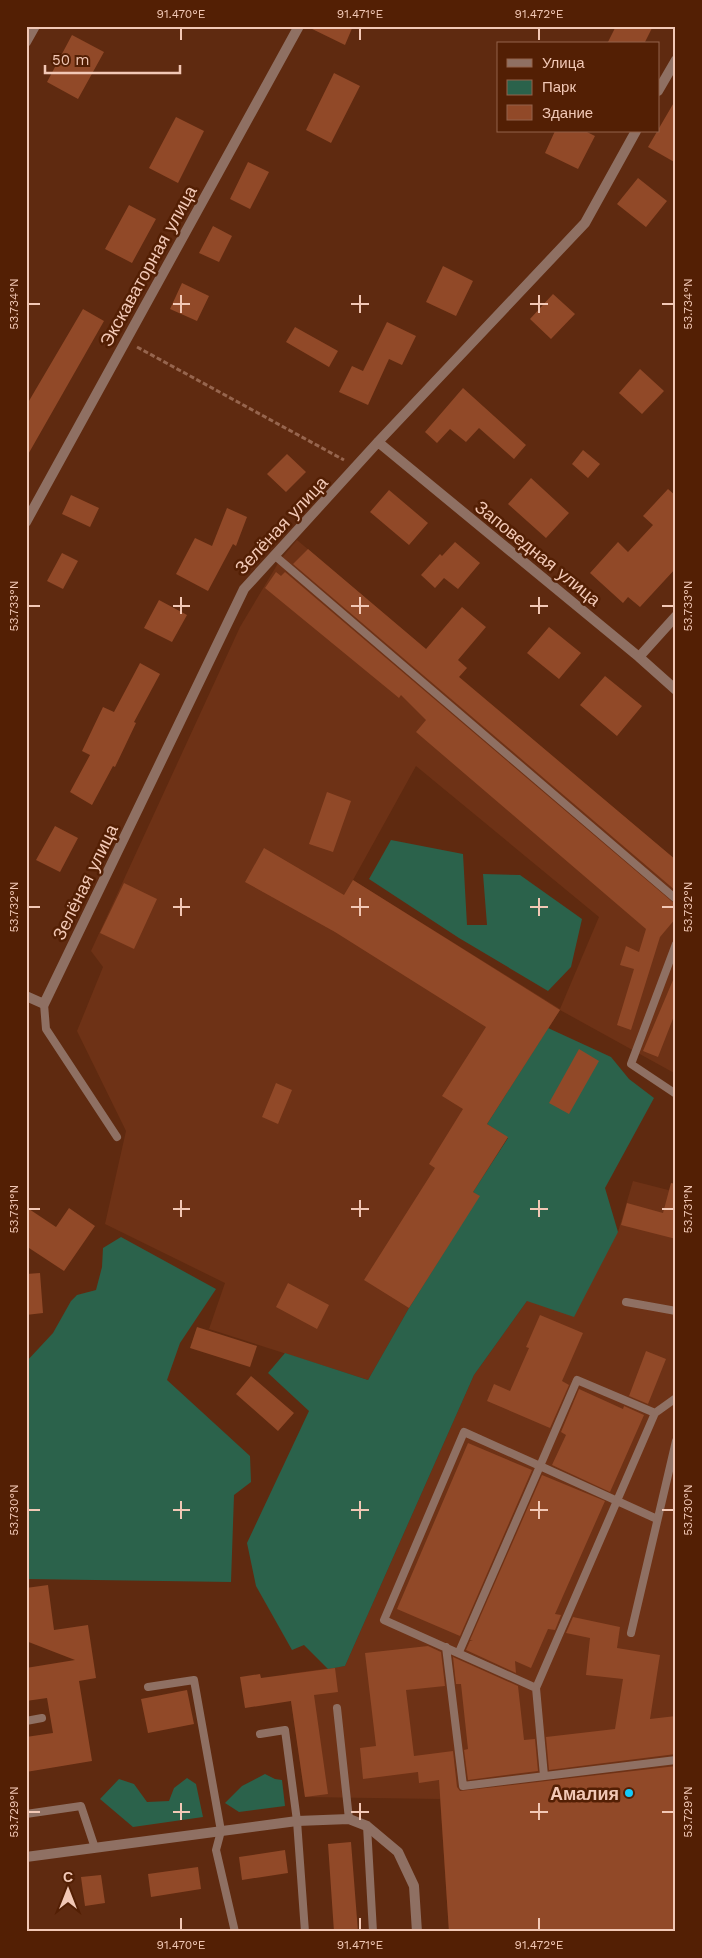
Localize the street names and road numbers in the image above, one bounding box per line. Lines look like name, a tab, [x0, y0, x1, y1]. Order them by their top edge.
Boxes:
street label: Экскаваторная улица	[95, 181, 201, 350]
street label: Зелёная улица	[230, 471, 332, 578]
street label: Заповедная улица	[471, 496, 606, 611]
street label: Зелёная улица	[48, 820, 123, 943]

